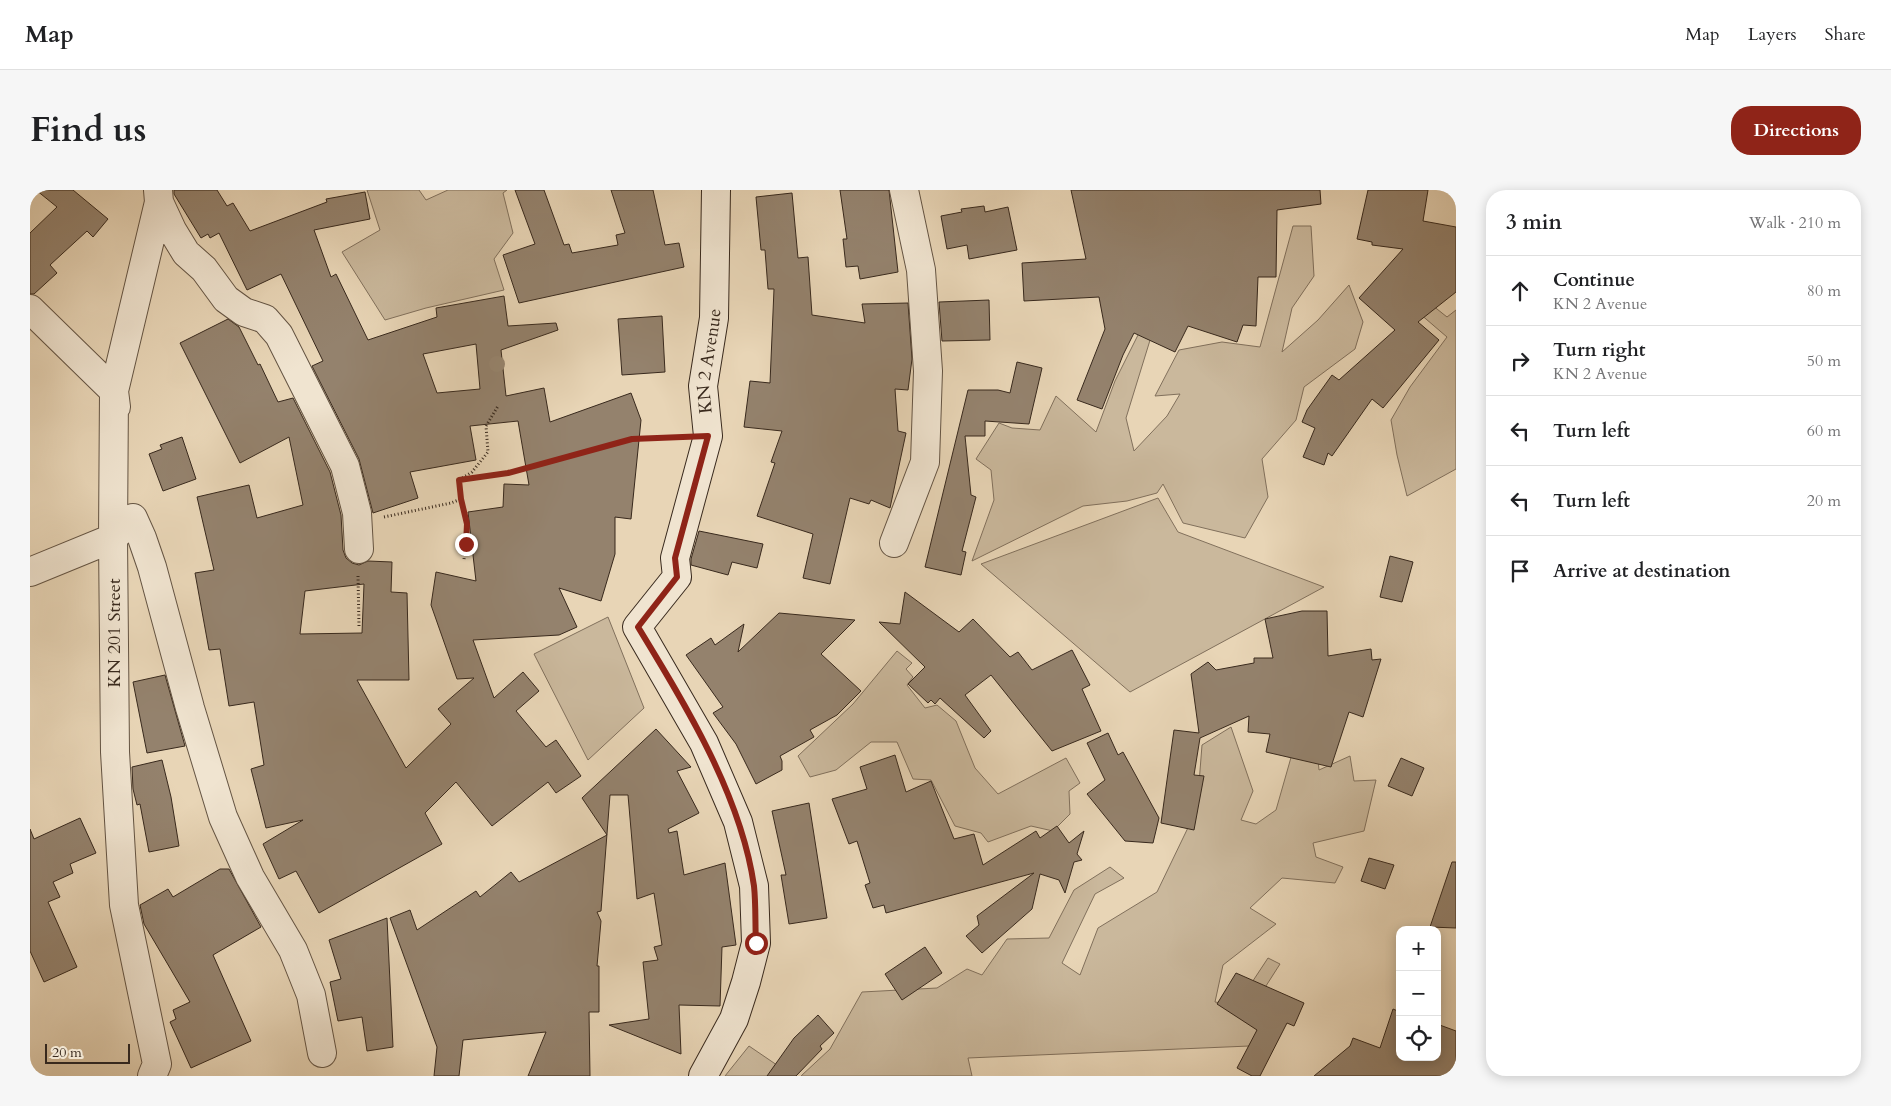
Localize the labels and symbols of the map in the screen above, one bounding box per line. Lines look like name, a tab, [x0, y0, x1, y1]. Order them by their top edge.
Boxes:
street label: KN 2 Avenue	[690, 308, 727, 415]
route end	[455, 533, 478, 556]
street label: KN 201 Street	[102, 578, 127, 688]
route start	[745, 932, 768, 955]
scale bar	[45, 1041, 130, 1064]

